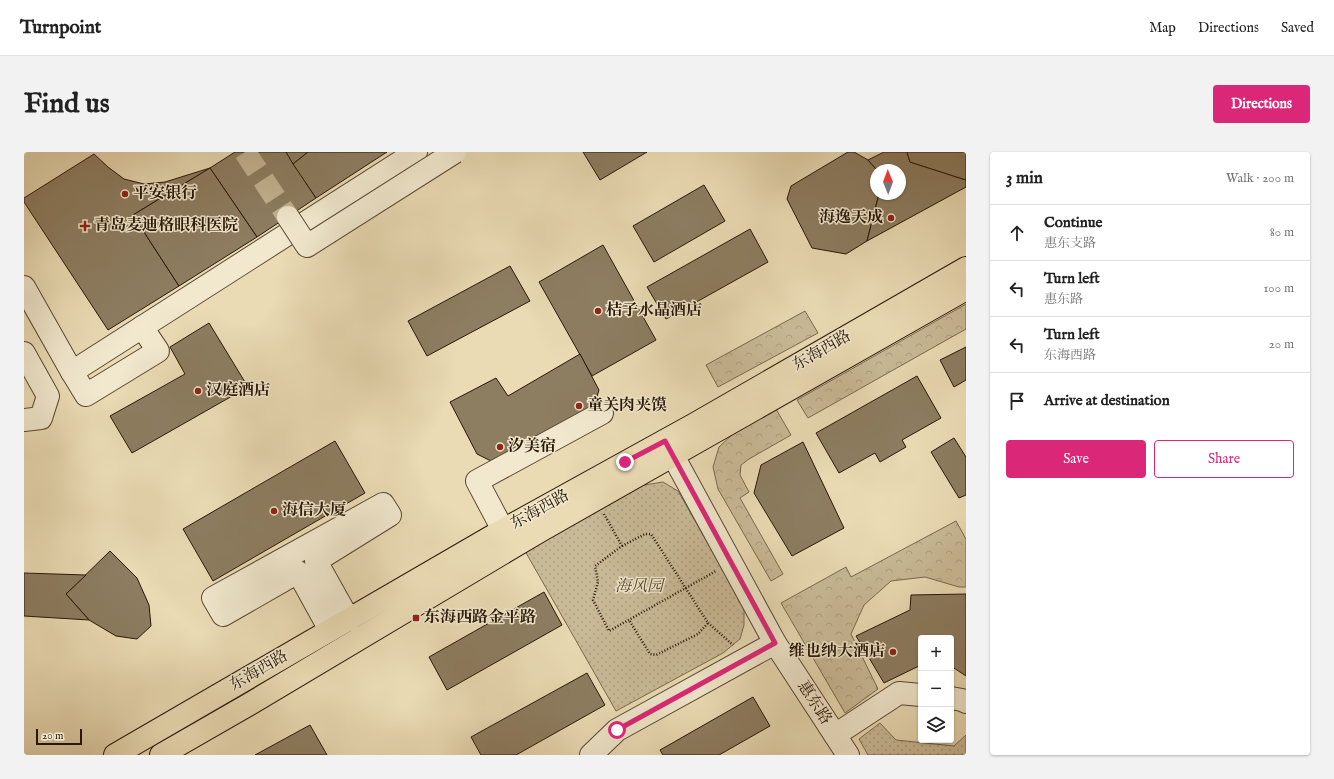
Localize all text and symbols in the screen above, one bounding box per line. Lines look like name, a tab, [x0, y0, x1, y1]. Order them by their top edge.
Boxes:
text: Turnpoint	[20, 16, 101, 40]
text: Map	[1149, 19, 1176, 37]
text: Directions	[1198, 19, 1259, 37]
text: Saved	[1281, 19, 1314, 37]
button: Directions	[1213, 85, 1310, 123]
text: Find us	[24, 87, 110, 122]
north arrow	[870, 164, 906, 200]
text: 3 min	[1006, 168, 1043, 189]
text: Walk · 200 m	[1226, 170, 1294, 187]
place label: 平安银行	[133, 183, 197, 204]
marker: 平安银行	[120, 189, 130, 199]
place label: 海逸天成	[819, 208, 883, 228]
marker: 海逸天成	[886, 213, 896, 223]
text: Continue	[1044, 213, 1102, 232]
place label: 青岛麦迪格眼科医院	[94, 216, 238, 236]
marker: 青岛麦迪格眼科医院	[79, 220, 91, 232]
icon: ahead	[1006, 222, 1028, 244]
text: 80 m	[1270, 224, 1294, 241]
text: 惠东支路	[1044, 235, 1096, 252]
text: Turn left	[1044, 269, 1100, 288]
icon: left	[1006, 278, 1028, 300]
text: 100 m	[1264, 280, 1294, 297]
text: 惠东路	[1044, 291, 1083, 308]
place label: 桔子水晶酒店	[606, 300, 702, 321]
marker: 桔子水晶酒店	[593, 306, 603, 316]
text: Turn left	[1044, 325, 1100, 344]
street label: 东海西路	[789, 326, 855, 376]
icon: left	[1006, 334, 1028, 356]
text: 20 m	[1269, 336, 1294, 353]
text: 东海西路	[1044, 347, 1096, 364]
place label: 汉庭酒店	[206, 380, 270, 401]
marker: 汉庭酒店	[193, 386, 203, 396]
icon: arrive	[1006, 390, 1028, 412]
text: Arrive at destination	[1044, 391, 1170, 410]
place label: 童关肉夹馍	[587, 395, 667, 416]
marker: 童关肉夹馍	[574, 401, 584, 411]
place label: 汐美宿	[508, 436, 556, 457]
button: Save	[1006, 440, 1146, 478]
button: Share	[1154, 440, 1294, 478]
marker: 汐美宿	[495, 442, 505, 452]
route end	[616, 453, 634, 471]
street label: 东海西路	[507, 486, 573, 534]
place label: 海信大厦	[282, 501, 346, 521]
marker: 海信大厦	[269, 506, 279, 516]
park label: 海风园	[615, 577, 666, 597]
place label: 东海西路金平路	[424, 608, 536, 628]
marker: 东海西路金平路	[411, 613, 421, 623]
map controls	[918, 635, 954, 743]
button: +	[918, 635, 954, 671]
place label: 维也纳大酒店	[789, 641, 885, 662]
street label: 东海西路	[226, 646, 292, 696]
marker: 维也纳大酒店	[888, 647, 898, 657]
button: −	[918, 671, 954, 707]
street label: 惠东路	[793, 677, 835, 729]
button: layers	[918, 707, 954, 743]
route start	[608, 721, 626, 739]
scale bar	[36, 727, 82, 746]
text: 20 m	[42, 729, 63, 743]

